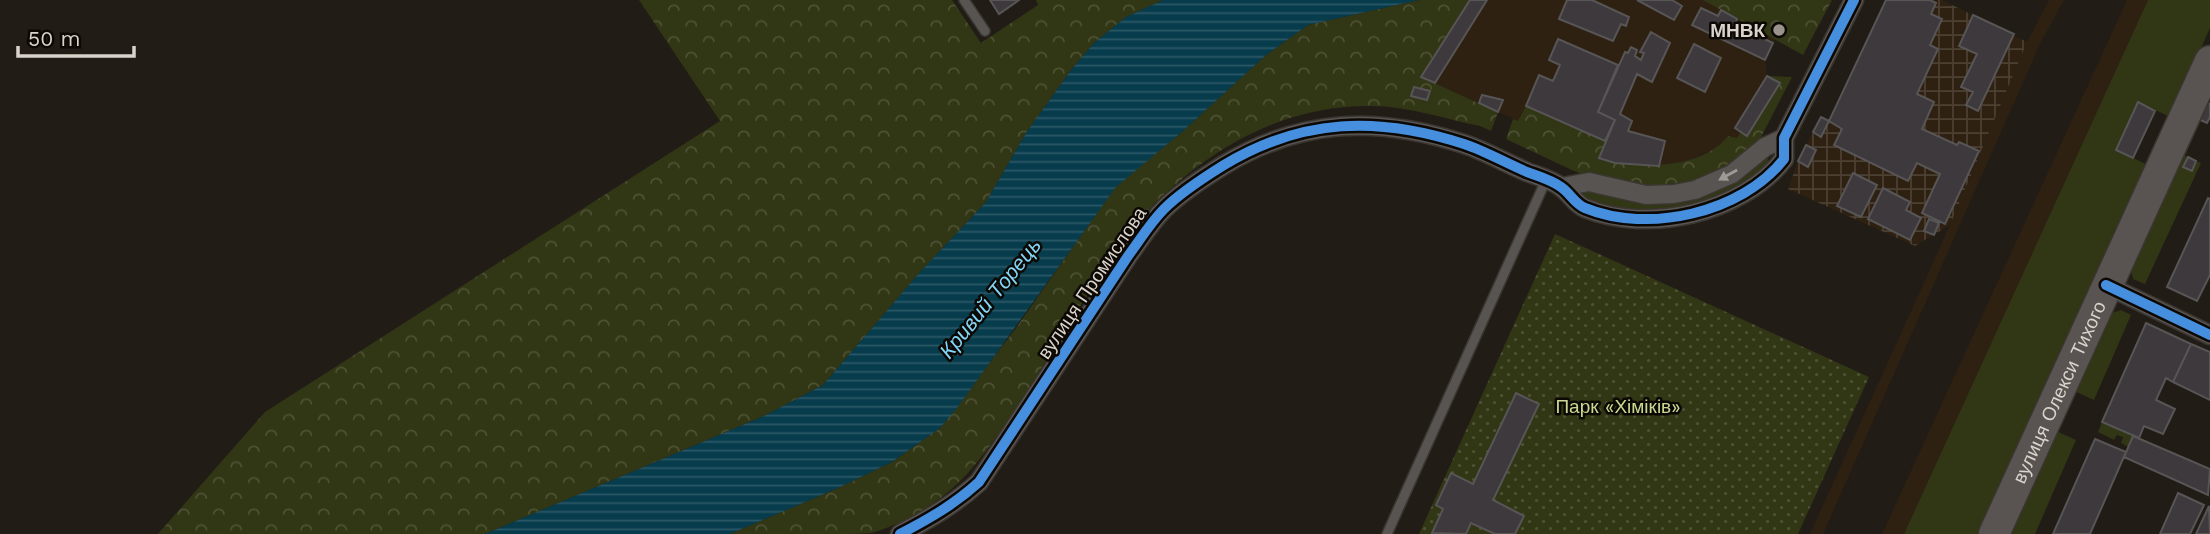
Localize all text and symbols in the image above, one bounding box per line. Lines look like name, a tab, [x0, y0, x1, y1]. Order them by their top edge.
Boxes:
scale bar	[18, 14, 133, 58]
place label: МНВК	[1710, 19, 1765, 42]
marker: МНВК	[1771, 22, 1787, 38]
text: 50 m	[28, 26, 80, 51]
one-way arrow	[1718, 169, 1737, 181]
street label: вулиця Промислова	[1033, 202, 1152, 363]
water label: Кривий Торець	[934, 233, 1046, 363]
street label: вулиця Олекси Тихого	[2007, 297, 2110, 487]
park label: Парк «Хіміків»	[1555, 395, 1681, 418]

